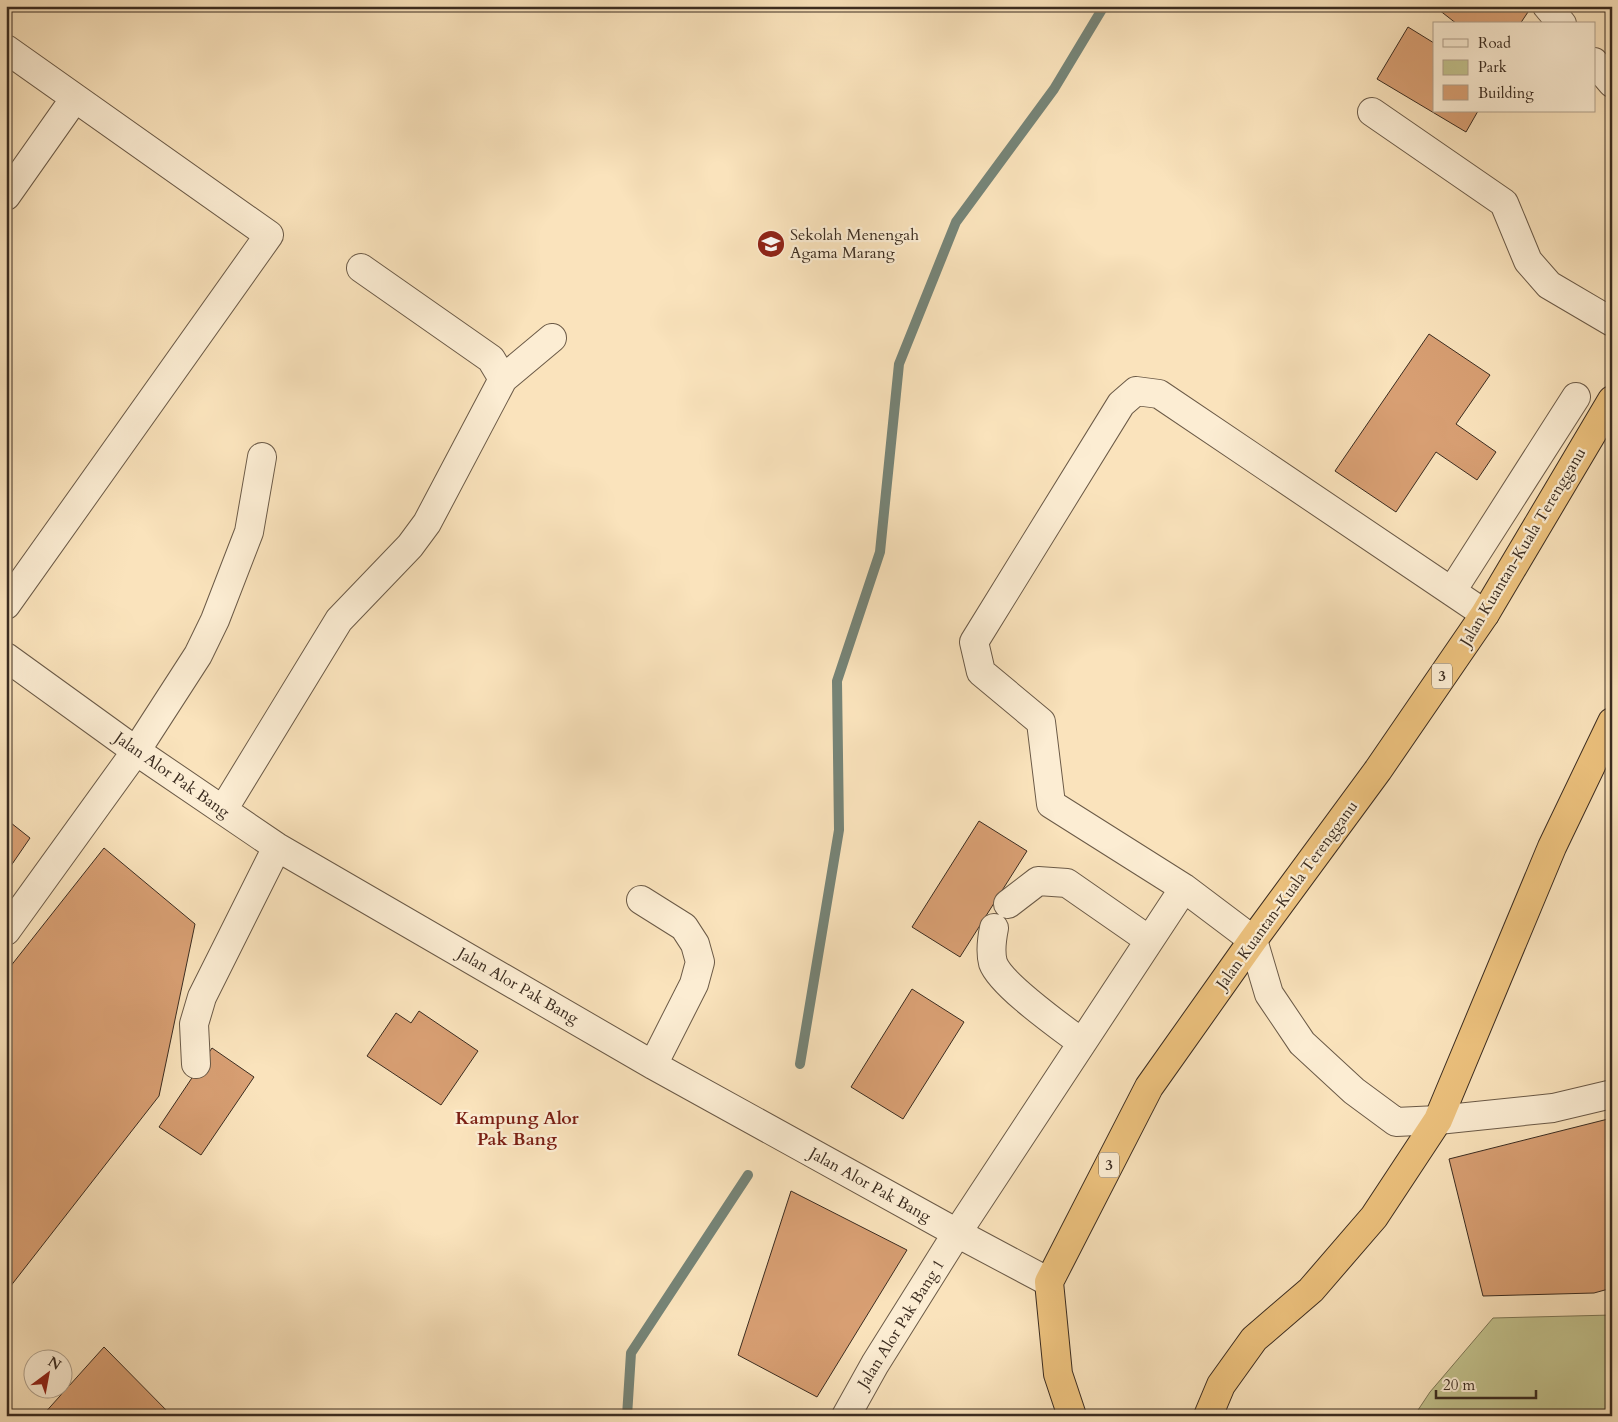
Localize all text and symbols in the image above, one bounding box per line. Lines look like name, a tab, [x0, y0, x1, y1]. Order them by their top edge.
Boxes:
legend	[1433, 22, 1596, 112]
text: Road	[1478, 33, 1511, 53]
text: Park	[1478, 57, 1507, 77]
text: Building	[1478, 83, 1534, 103]
place label: Sekolah Menengah Agama Marang	[790, 224, 919, 264]
school or university icon: Sekolah Menengah Agama Marang	[756, 229, 786, 259]
street label: Jalan Kuantan-Kuala Terengganu	[1454, 443, 1591, 652]
road number: 3	[1432, 664, 1452, 688]
street label: Jalan Alor Pak Bang	[108, 726, 234, 823]
street label: Jalan Kuantan-Kuala Terengganu	[1210, 796, 1363, 995]
street label: Jalan Alor Pak Bang	[452, 941, 582, 1030]
district label: Kampung Alor Pak Bang	[455, 1106, 580, 1152]
street label: Jalan Alor Pak Bang	[803, 1141, 935, 1228]
road number: 3	[1099, 1152, 1119, 1178]
street label: Jalan Alor Pak Bang 1	[851, 1255, 950, 1394]
north arrow	[22, 1350, 72, 1400]
text: N	[44, 1352, 65, 1375]
scale bar	[1436, 1367, 1536, 1399]
text: 20 m	[1443, 1375, 1475, 1395]

